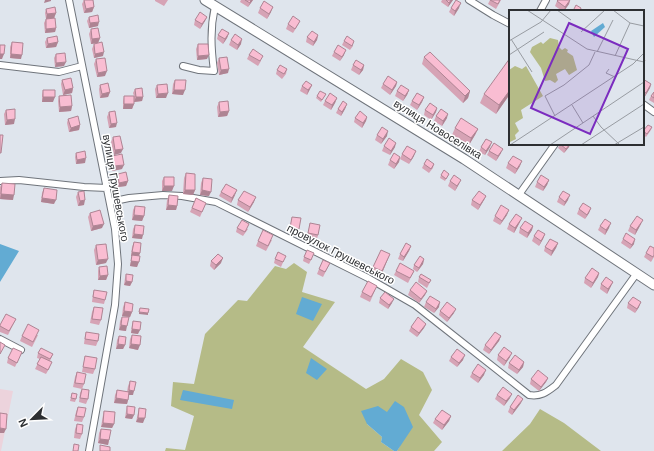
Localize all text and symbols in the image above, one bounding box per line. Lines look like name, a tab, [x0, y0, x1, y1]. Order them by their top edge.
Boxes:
inset map	[509, 10, 644, 145]
street label: вулиця Новоселівка	[392, 97, 485, 162]
street label: вулиця Грушевського	[101, 134, 131, 242]
street label: провулок Грушевського	[285, 222, 397, 286]
north arrow	[12, 399, 52, 439]
text: N	[16, 417, 30, 429]

